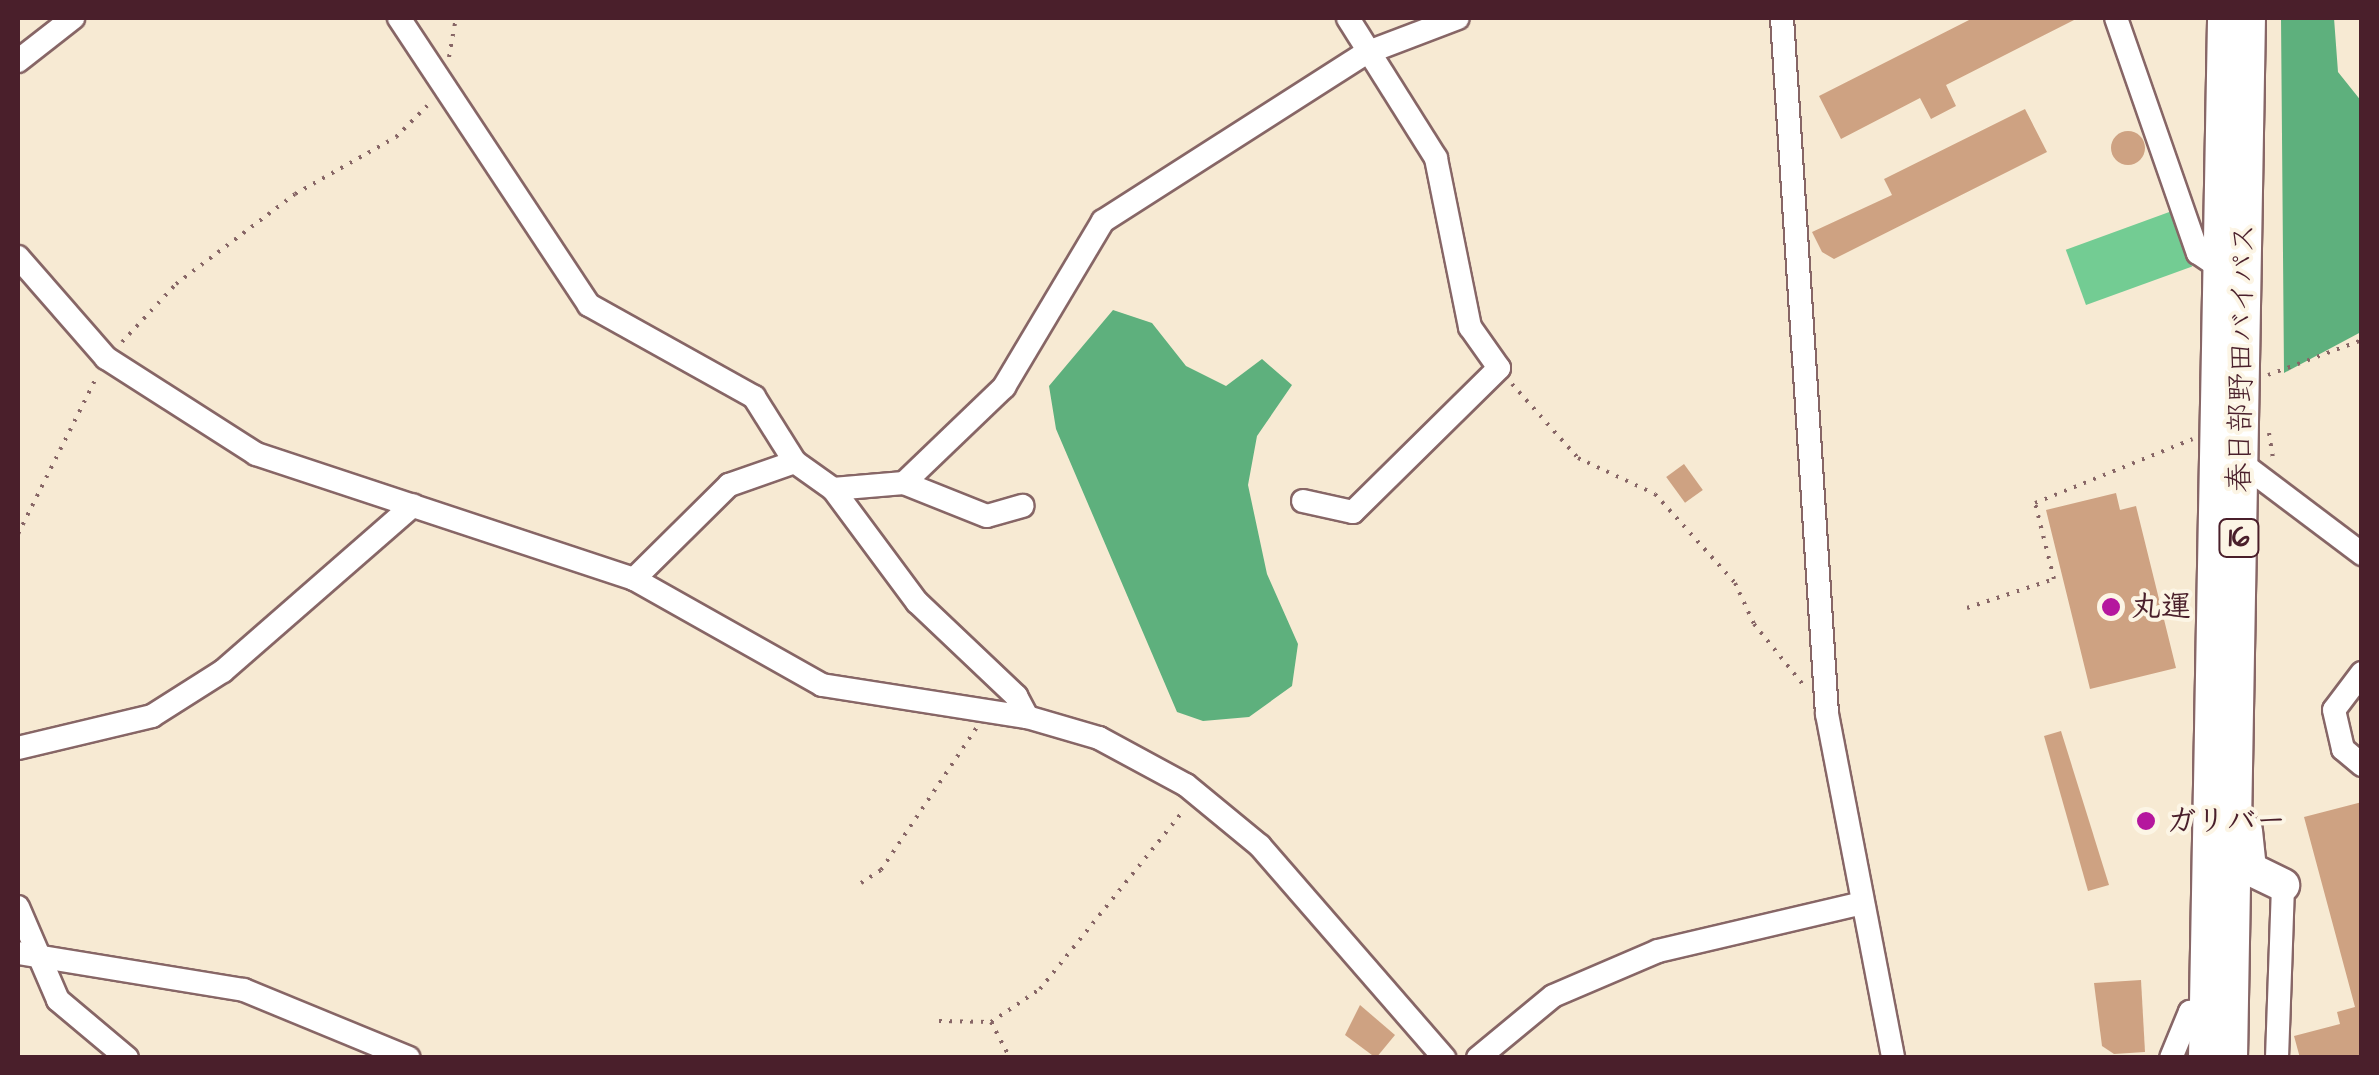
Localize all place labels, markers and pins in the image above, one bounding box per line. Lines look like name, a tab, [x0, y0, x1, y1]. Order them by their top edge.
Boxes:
place label: 丸運	[2131, 589, 2191, 625]
marker: 丸運	[2100, 596, 2122, 618]
place label: ガリバー	[2166, 803, 2286, 839]
marker: ガリバー	[2135, 810, 2157, 832]

